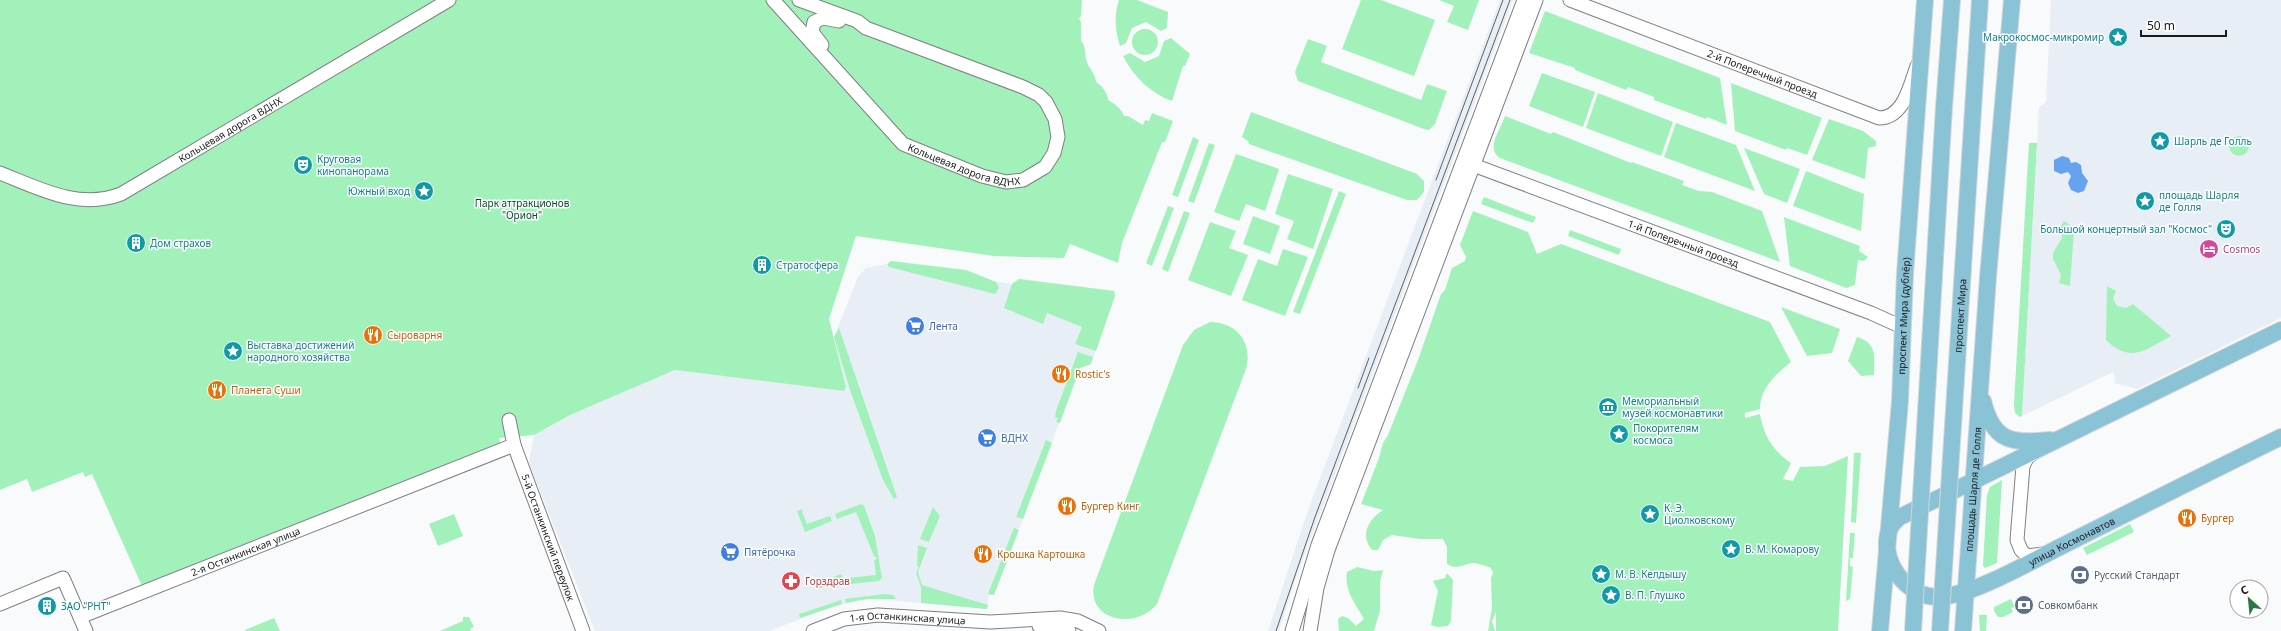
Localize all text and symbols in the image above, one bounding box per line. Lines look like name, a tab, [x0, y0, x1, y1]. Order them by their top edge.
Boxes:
scale bar	[2141, 12, 2226, 38]
text: 50 m	[2147, 17, 2175, 34]
place icon: Макрокосмос-микромир	[2107, 26, 2129, 48]
place label: Макрокосмос-микромир	[1983, 30, 2104, 44]
street label: 2-й Поперечный проезд	[1705, 46, 1820, 101]
street label: Кольцевая дорога ВДНХ	[176, 93, 285, 166]
place icon: Шарль де Голль	[2149, 130, 2171, 152]
place label: Шарль де Голль	[2174, 134, 2252, 148]
street label: Кольцевая дорога ВДНХ	[906, 140, 1021, 189]
place label: Круговая кинопанорама	[317, 152, 389, 178]
theatre icon: Круговая кинопанорама	[292, 154, 314, 176]
place icon: Южный вход	[413, 180, 435, 202]
place label: Южный вход	[348, 184, 410, 198]
place label: площадь Шарля де Голля	[2159, 188, 2239, 214]
place icon: площадь Шарля де Голля	[2134, 190, 2156, 212]
park label: Парк аттракционов "Орион"	[475, 196, 570, 222]
street label: 1-й Поперечный проезд	[1626, 216, 1741, 270]
theatre icon: Большой концертный зал "Космос"	[2215, 218, 2237, 240]
place label: Большой концертный зал "Космос"	[2040, 222, 2212, 236]
building icon: Дом страхов	[125, 232, 147, 254]
place label: Дом страхов	[150, 236, 211, 250]
hotel icon: Cosmos	[2198, 238, 2220, 260]
place label: Cosmos	[2223, 242, 2261, 256]
building icon: Стратосфера	[751, 254, 773, 276]
street label: проспект Мира (дублёр)	[1894, 257, 1913, 375]
place label: Стратосфера	[776, 258, 838, 272]
street label: проспект Мира	[1951, 278, 1969, 353]
supermarket icon: Лента	[904, 315, 926, 337]
place label: Лента	[929, 319, 958, 333]
restaurant icon: Сыроварня	[362, 324, 384, 346]
place label: Сыроварня	[387, 328, 442, 342]
place label: Выставка достижений народного хозяйства	[247, 338, 354, 364]
place icon: Выставка достижений народного хозяйства	[222, 340, 244, 362]
restaurant icon: Rostic's	[1050, 363, 1072, 385]
place label: Rostic's	[1075, 367, 1110, 381]
restaurant icon: Планета Суши	[206, 379, 228, 401]
place label: Планета Суши	[231, 383, 301, 397]
place label: Мемориальный музей космонавтики	[1622, 394, 1723, 420]
museum icon: Мемориальный музей космонавтики	[1597, 396, 1619, 418]
place label: Покорителям космоса	[1633, 421, 1699, 447]
place icon: Покорителям космоса	[1608, 423, 1630, 445]
street label: площадь Шарля де Голля	[1962, 426, 1984, 552]
supermarket icon: ВДНХ	[976, 427, 998, 449]
place label: ВДНХ	[1001, 431, 1028, 445]
street label: 5-й Останкинский переулок	[518, 472, 578, 603]
restaurant icon: Бургер Кинг	[1056, 495, 1078, 517]
place label: Бургер Кинг	[1081, 499, 1140, 513]
place label: К. Э. Циолковскому	[1664, 501, 1736, 527]
place icon: К. Э. Циолковскому	[1639, 503, 1661, 525]
restaurant icon: Бургер	[2176, 507, 2198, 529]
place label: Бургер	[2201, 511, 2234, 525]
street label: улица Космонавтов	[2026, 513, 2118, 569]
street label: 2-я Останкинская улица	[189, 523, 302, 579]
place icon: В. М. Комарову	[1720, 538, 1742, 560]
supermarket icon: Пятёрочка	[719, 541, 741, 563]
place label: В. М. Комарову	[1745, 542, 1820, 556]
restaurant icon: Крошка Картошка	[972, 543, 994, 565]
place label: Пятёрочка	[744, 545, 796, 559]
place label: Крошка Картошка	[997, 547, 1085, 561]
place icon: М. В. Келдышу	[1590, 563, 1612, 585]
bank icon: Русский Стандарт	[2069, 564, 2091, 586]
place label: М. В. Келдышу	[1615, 567, 1687, 581]
place label: Русский Стандарт	[2094, 568, 2180, 582]
pharmacy icon: Горздрав	[780, 570, 802, 592]
place label: Горздрав	[805, 574, 850, 588]
north arrow	[2229, 579, 2269, 619]
text: С	[2238, 581, 2251, 598]
place icon: В. П. Глушко	[1600, 584, 1622, 606]
place label: В. П. Глушко	[1625, 588, 1685, 602]
bank icon: Совкомбанк	[2013, 594, 2035, 616]
building icon: ЗАО "РНТ"	[36, 595, 58, 617]
place label: Совкомбанк	[2038, 598, 2098, 612]
place label: ЗАО "РНТ"	[61, 599, 111, 613]
street label: 1-я Останкинская улица	[849, 608, 966, 627]

